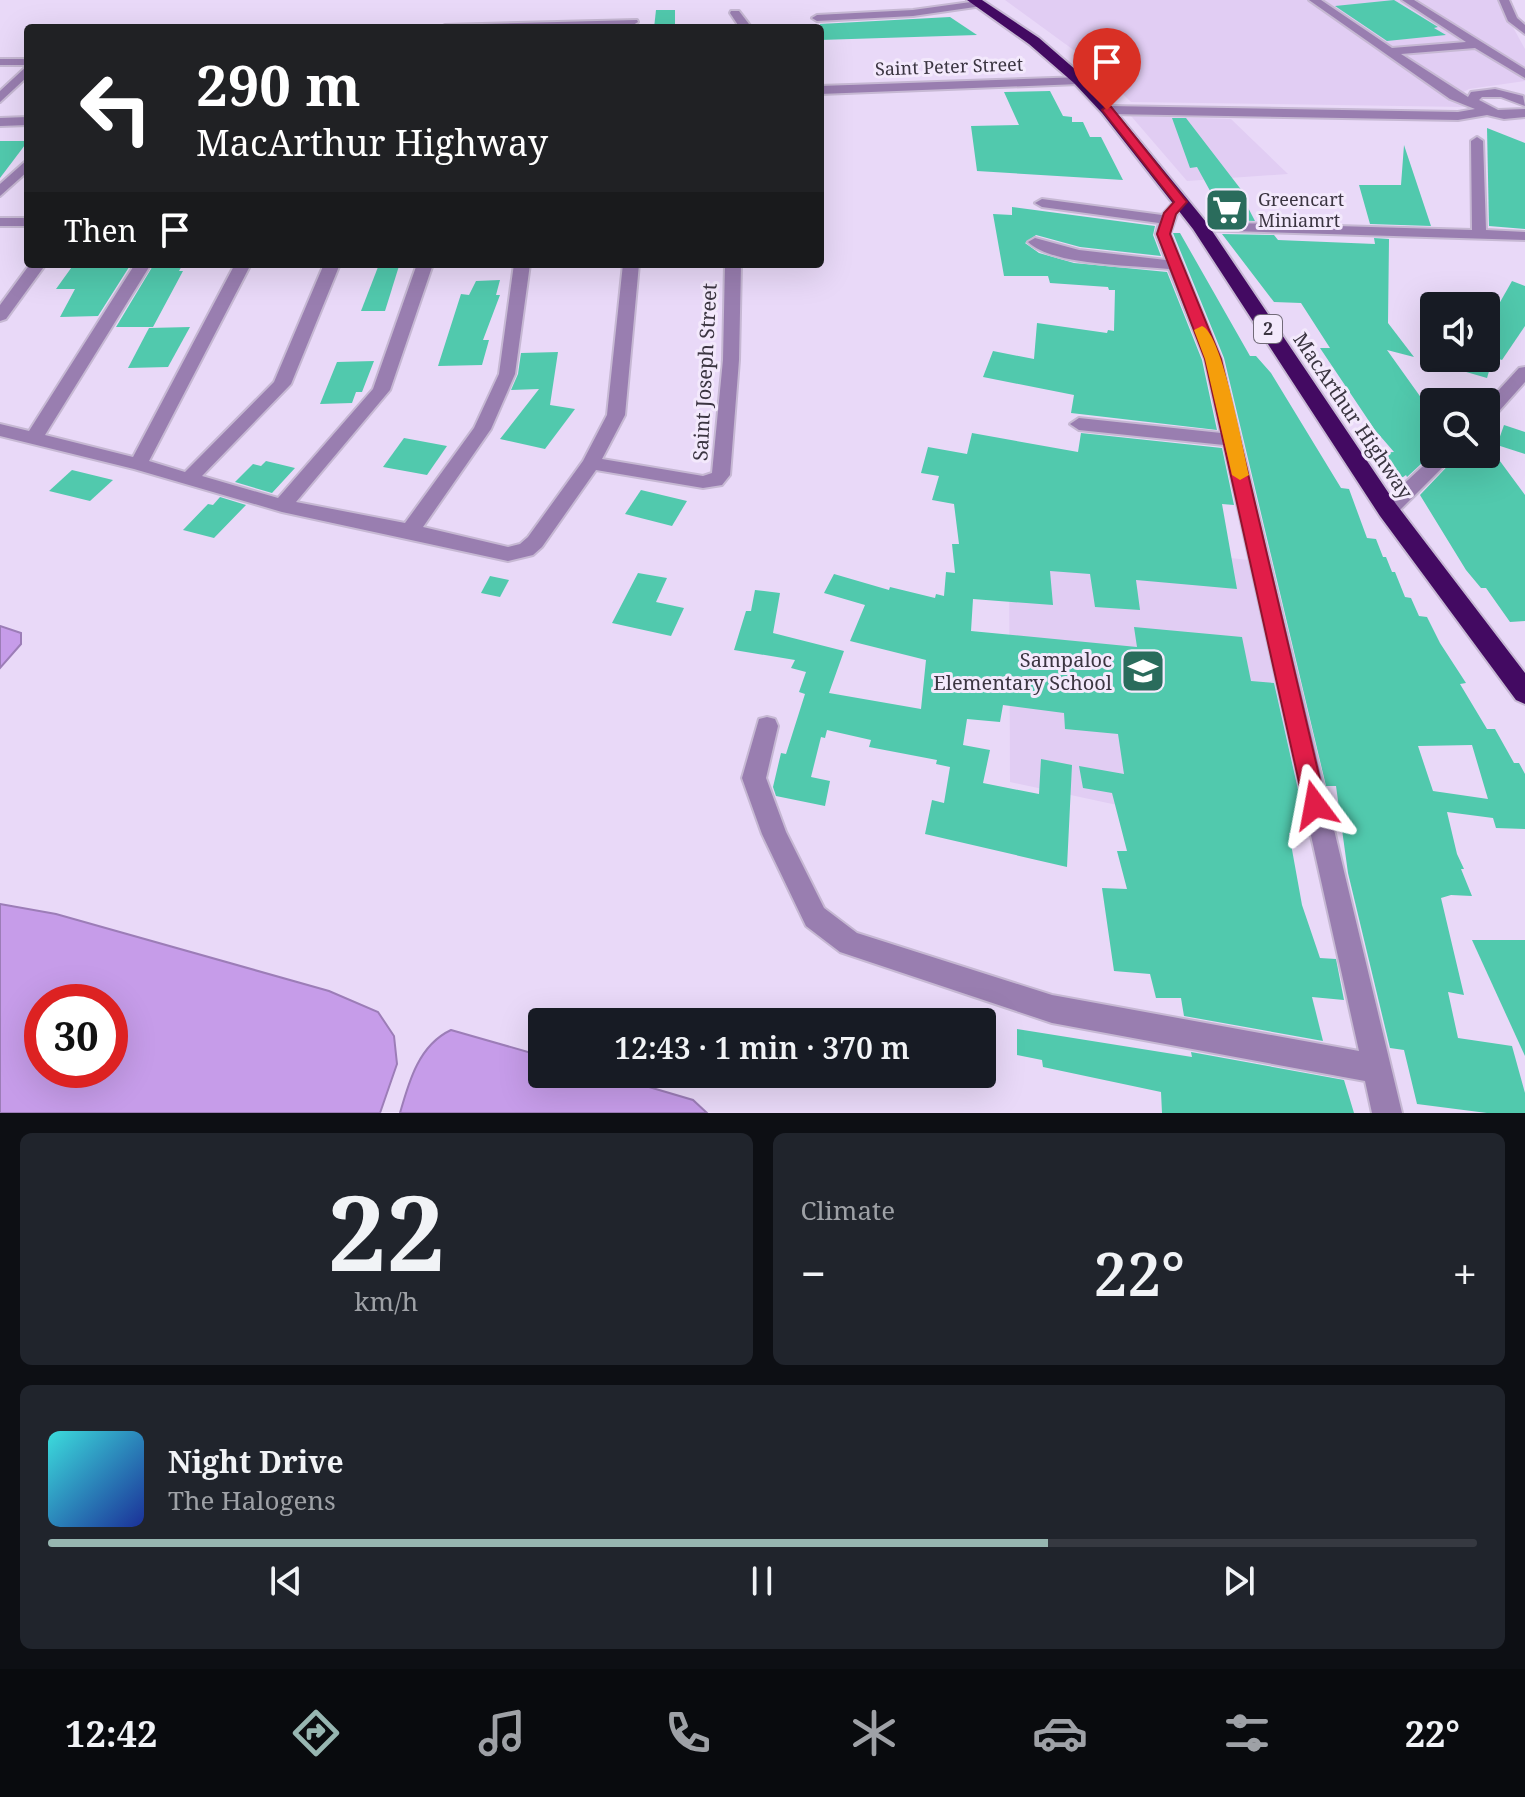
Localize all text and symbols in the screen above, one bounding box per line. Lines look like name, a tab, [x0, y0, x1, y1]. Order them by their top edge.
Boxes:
pin	[1073, 28, 1141, 110]
icon: arrive	[1085, 40, 1129, 84]
text: 290 m	[196, 46, 361, 122]
street label: Saint Peter Street	[875, 51, 1023, 81]
icon: left	[64, 56, 168, 160]
text: MacArthur Highway	[196, 118, 548, 167]
supermarket icon: Greencart Miniamrt	[1203, 186, 1251, 234]
place label: Greencart Miniamrt	[1258, 187, 1344, 232]
icon: arrive	[153, 208, 197, 252]
text: Then	[64, 210, 137, 251]
street label: Saint Joseph Street	[686, 282, 723, 462]
map controls	[1420, 292, 1500, 468]
button: sound	[1420, 292, 1500, 372]
road number: 2	[1254, 315, 1282, 343]
street label: MacArthur Highway	[1288, 327, 1420, 505]
button: search	[1420, 388, 1500, 468]
place label: Sampaloc Elementary School	[933, 646, 1112, 696]
school or university icon: Sampaloc Elementary School	[1119, 647, 1167, 695]
position arrow	[1273, 763, 1357, 847]
speed limit sign: 30	[24, 984, 128, 1088]
text: 12:43 · 1 min · 370 m	[614, 1027, 910, 1068]
text: 22	[327, 1160, 445, 1301]
text: Climate	[801, 1192, 895, 1228]
text: 22°	[1093, 1232, 1185, 1314]
text: −	[801, 1243, 826, 1303]
text: +	[1452, 1243, 1477, 1303]
text: km/h	[354, 1283, 418, 1319]
text: Night Drive	[168, 1441, 344, 1482]
text: The Halogens	[168, 1482, 336, 1518]
icon: previous	[264, 1559, 308, 1603]
icon: pause	[740, 1559, 784, 1603]
icon: next	[1217, 1559, 1261, 1603]
icon: directions	[288, 1705, 344, 1761]
icon: music	[474, 1705, 530, 1761]
icon: phone	[660, 1705, 716, 1761]
icon: climate	[846, 1705, 902, 1761]
icon: car	[1032, 1705, 1088, 1761]
icon: filters	[1219, 1705, 1275, 1761]
text: 12:42	[65, 1709, 157, 1758]
text: 22°	[1405, 1709, 1460, 1758]

